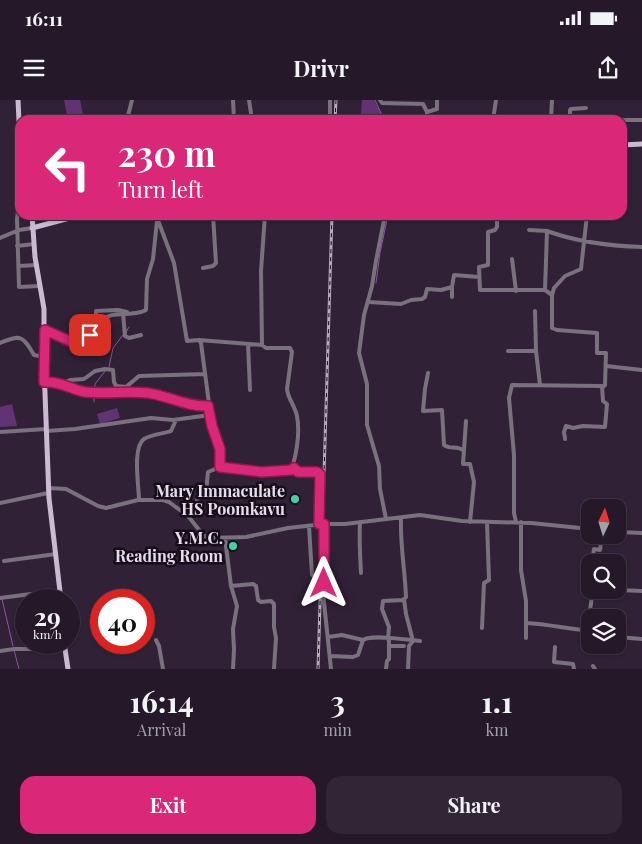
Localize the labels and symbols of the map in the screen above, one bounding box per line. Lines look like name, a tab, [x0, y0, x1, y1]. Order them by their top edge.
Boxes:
pin	[69, 314, 111, 356]
place label: Mary Immaculate HS Poomkavu	[155, 480, 285, 519]
marker: Mary Immaculate HS Poomkavu	[289, 493, 301, 505]
north arrow	[581, 499, 626, 544]
place label: Y.M.C. Reading Room	[115, 527, 224, 566]
marker: Y.M.C. Reading Room	[227, 540, 239, 552]
position arrow	[297, 556, 349, 608]
speed limit sign: 40	[90, 589, 155, 654]

